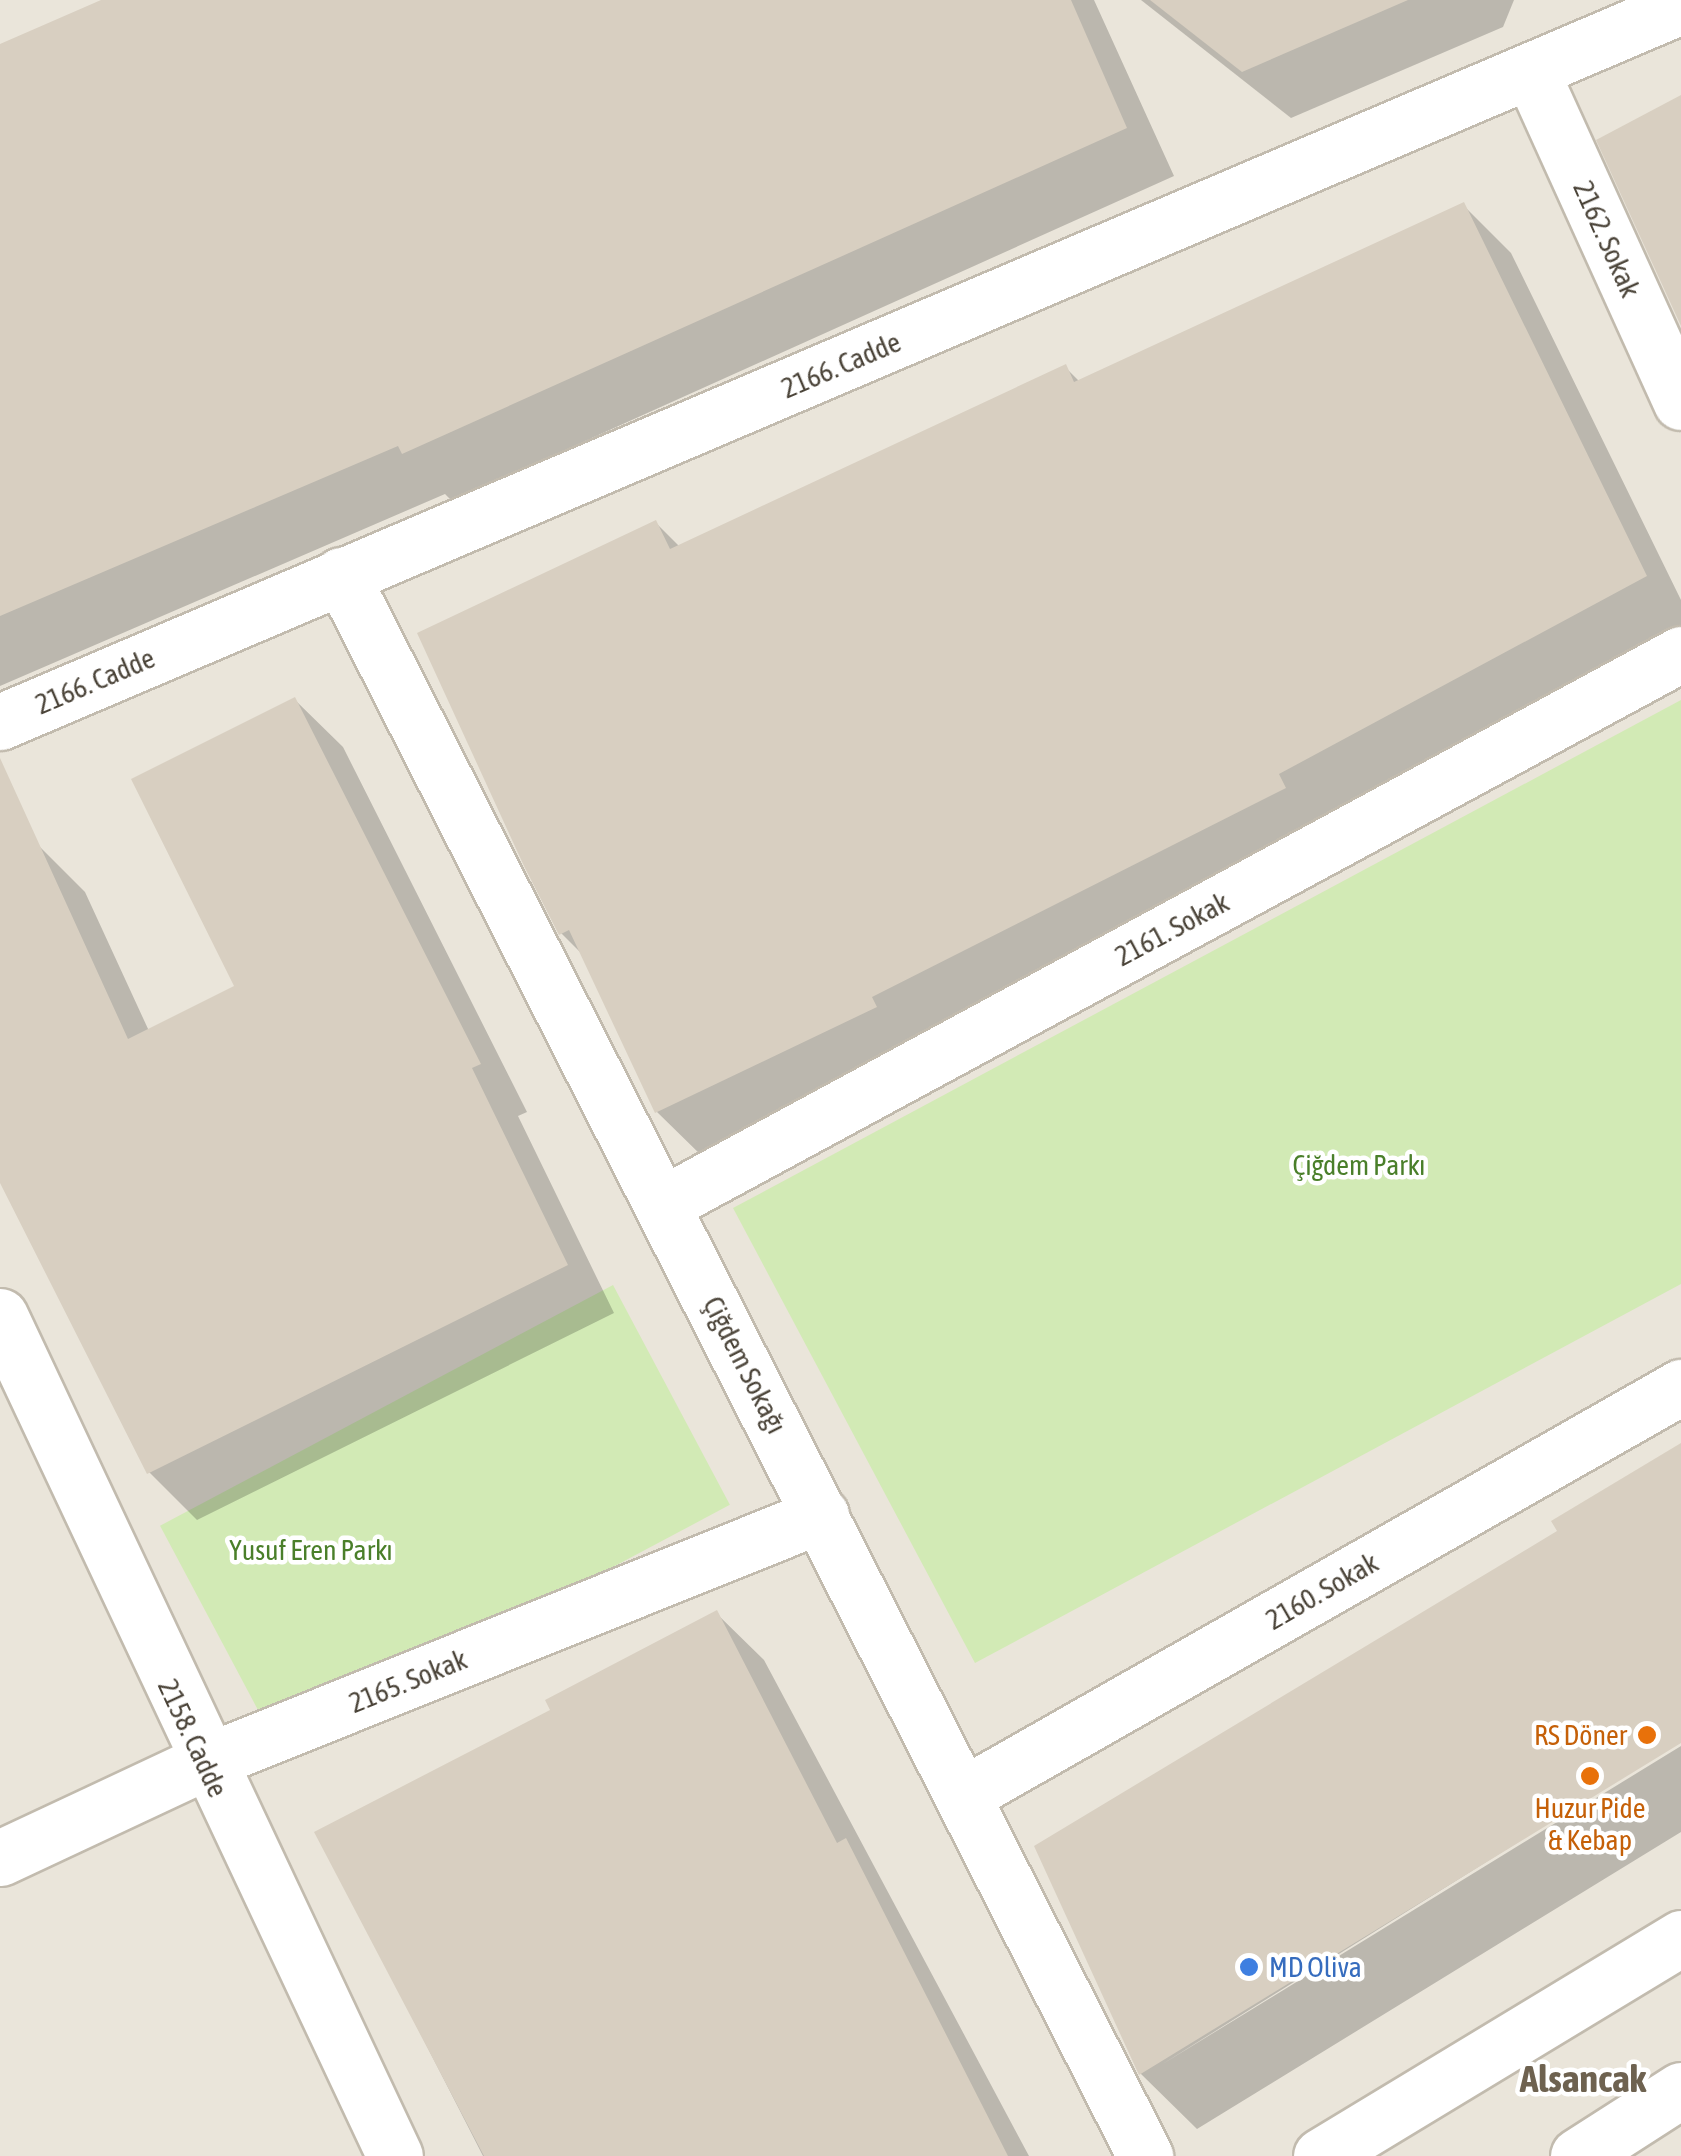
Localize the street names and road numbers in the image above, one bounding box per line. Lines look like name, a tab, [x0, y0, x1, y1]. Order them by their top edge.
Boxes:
street label: 2162. Sokak	[1566, 176, 1648, 302]
street label: 2166. Cadde	[776, 325, 906, 405]
street label: 2166. Cadde	[30, 641, 160, 721]
street label: 2161. Sokak	[1109, 885, 1235, 973]
street label: Çiğdem Sokağı	[696, 1291, 794, 1439]
street label: 2160. Sokak	[1260, 1545, 1384, 1637]
street label: 2165. Sokak	[344, 1642, 472, 1720]
street label: 2158. Cadde	[151, 1674, 235, 1802]

